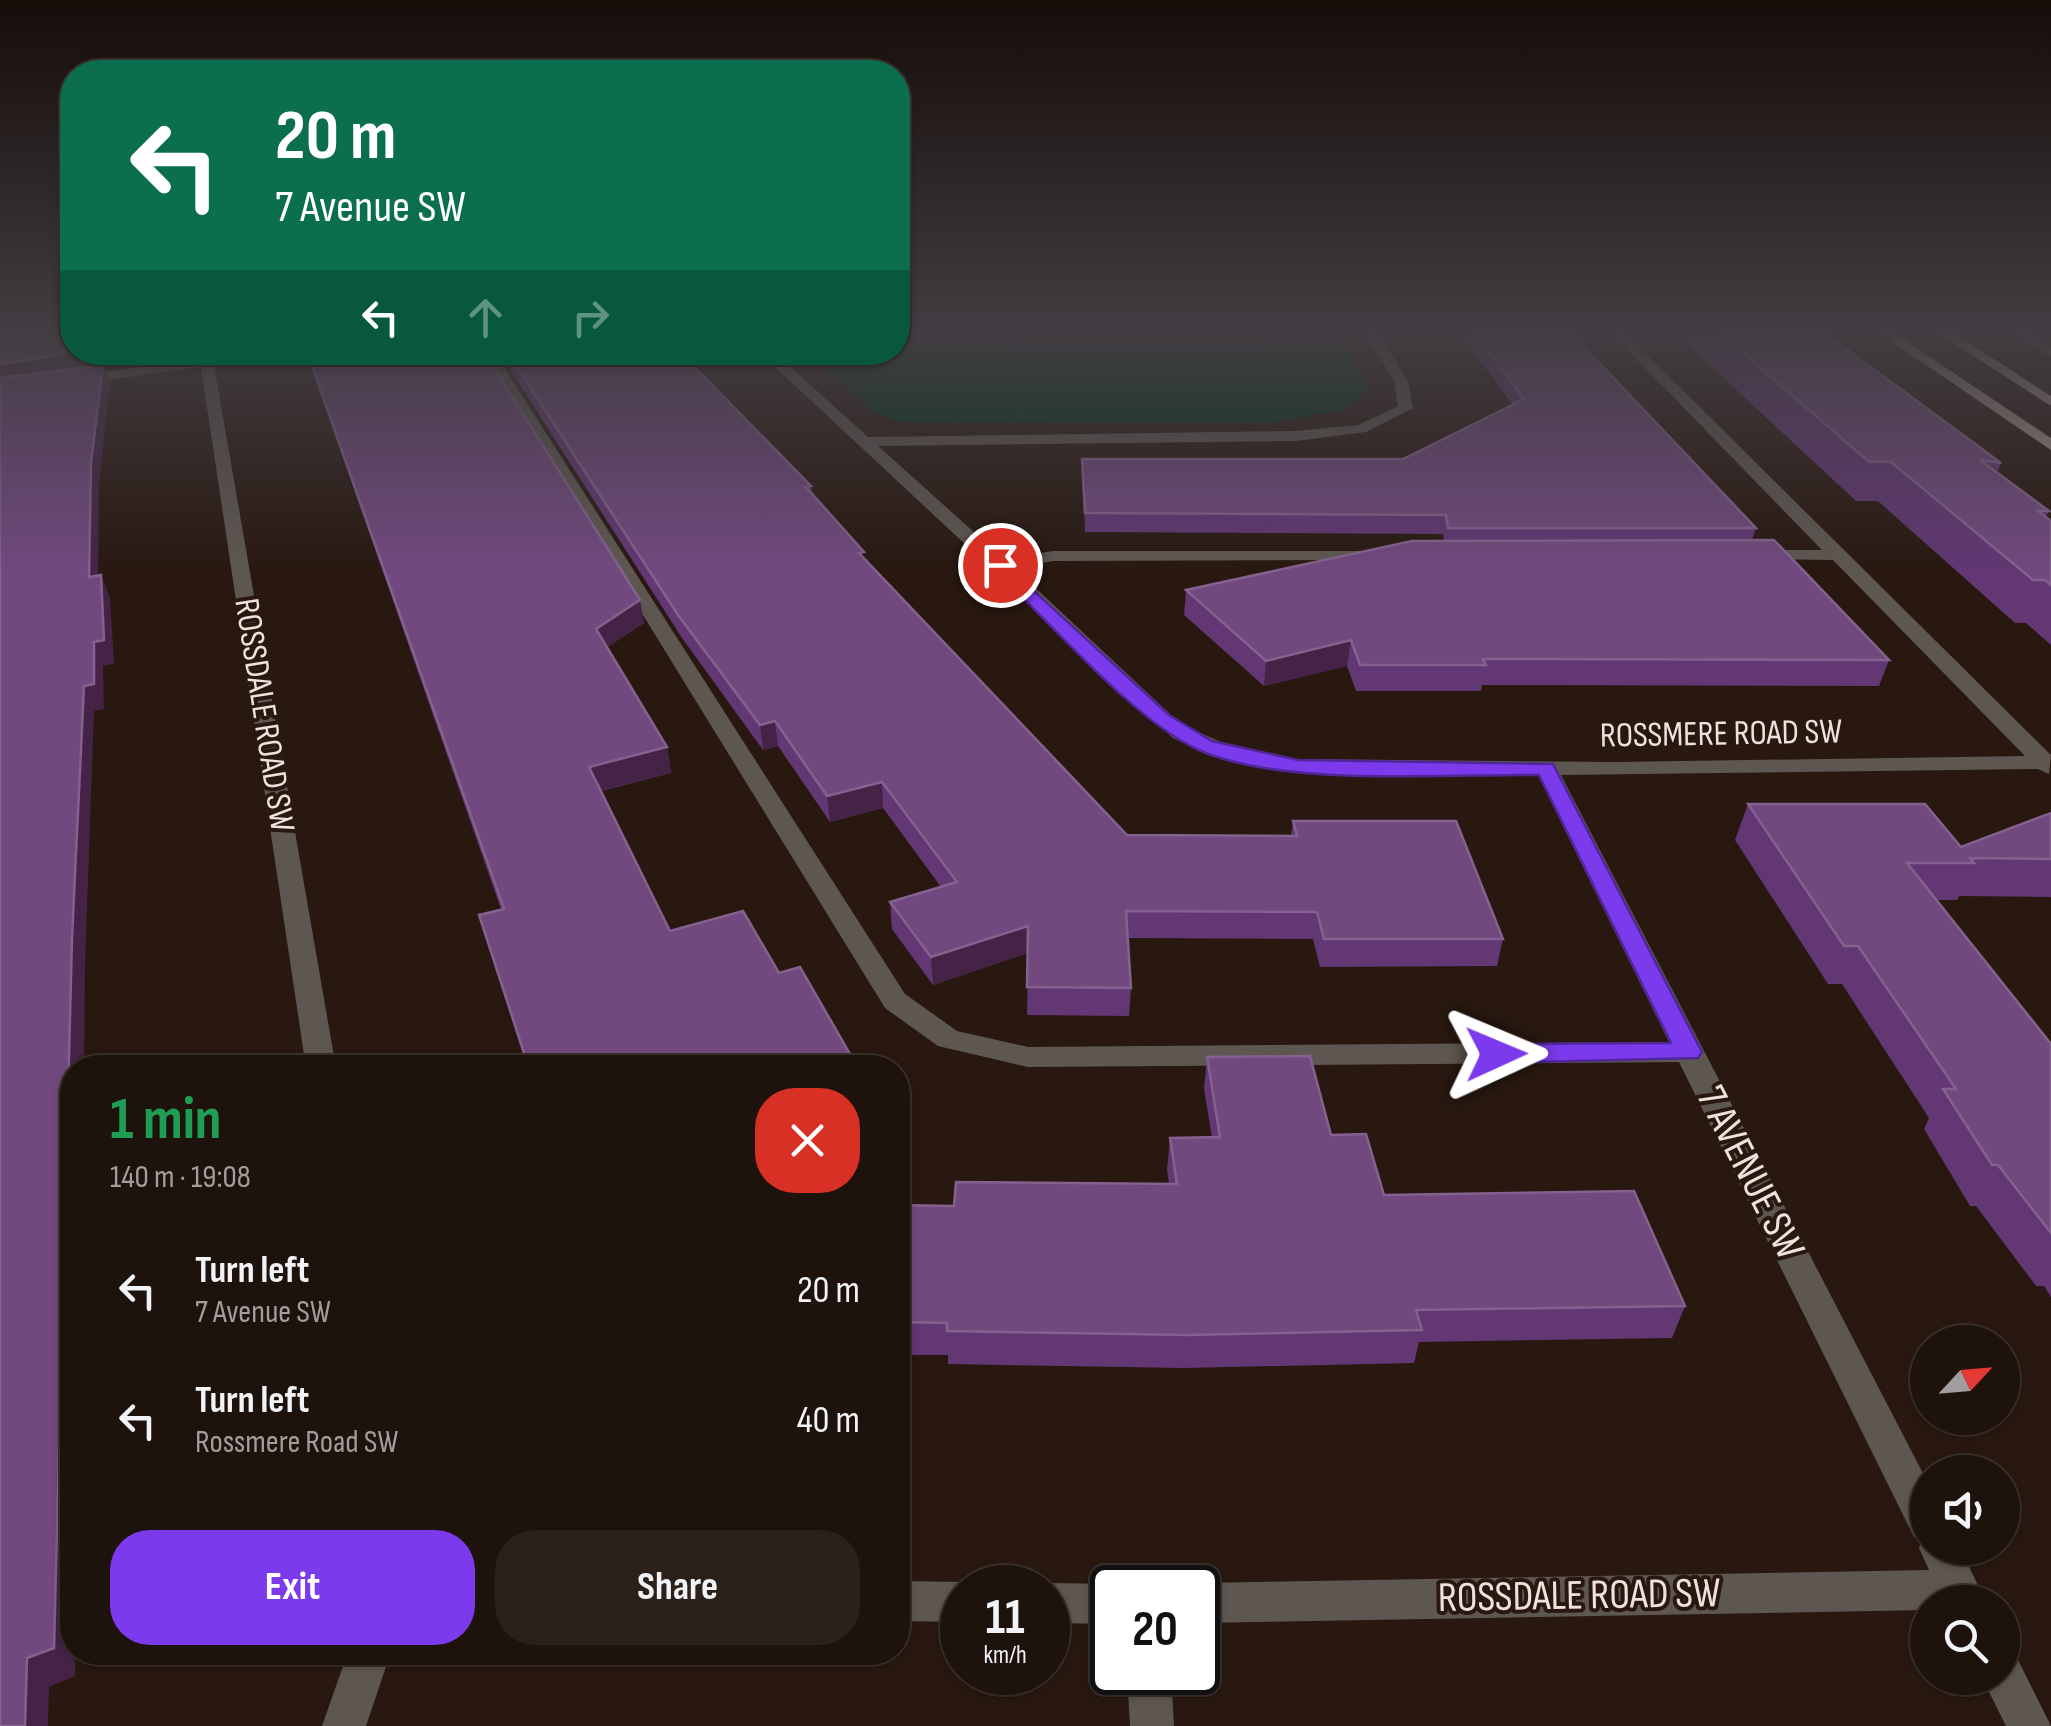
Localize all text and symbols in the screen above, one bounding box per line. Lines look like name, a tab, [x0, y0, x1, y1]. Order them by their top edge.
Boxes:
text: 20 m	[275, 95, 396, 179]
icon: left	[110, 100, 240, 230]
text: 7 Avenue SW	[275, 180, 466, 235]
icon: left	[353, 290, 408, 345]
icon: ahead	[458, 290, 513, 345]
icon: right	[563, 290, 618, 345]
pin	[958, 523, 1043, 608]
icon: arrive	[973, 538, 1028, 593]
street label: ROSSDALE ROAD SW	[224, 595, 304, 835]
street label: ROSSMERE ROAD SW	[1600, 710, 1843, 758]
position arrow	[1444, 1002, 1548, 1106]
street label: 7 AVENUE SW	[1685, 1078, 1815, 1268]
text: 1 min	[110, 1084, 222, 1156]
button: close	[755, 1088, 860, 1193]
text: 140 m · 19:08	[110, 1158, 251, 1197]
text: Turn left	[195, 1248, 309, 1293]
icon: left	[110, 1263, 165, 1318]
text: 20 m	[797, 1268, 860, 1313]
text: 7 Avenue SW	[195, 1293, 331, 1332]
north arrow	[1910, 1325, 2020, 1435]
map controls	[1910, 1325, 2020, 1695]
text: Turn left	[195, 1378, 309, 1423]
icon: left	[110, 1393, 165, 1448]
text: 40 m	[797, 1398, 860, 1443]
text: Rossmere Road SW	[195, 1423, 398, 1462]
button: sound	[1910, 1455, 2020, 1565]
button: Exit	[110, 1530, 475, 1645]
button: Share	[495, 1530, 860, 1645]
speed limit sign: 20	[1090, 1565, 1220, 1695]
street label: ROSSDALE ROAD SW	[1437, 1568, 1721, 1624]
button: search	[1910, 1585, 2020, 1695]
text: 11	[985, 1588, 1025, 1648]
text: km/h	[983, 1640, 1027, 1671]

